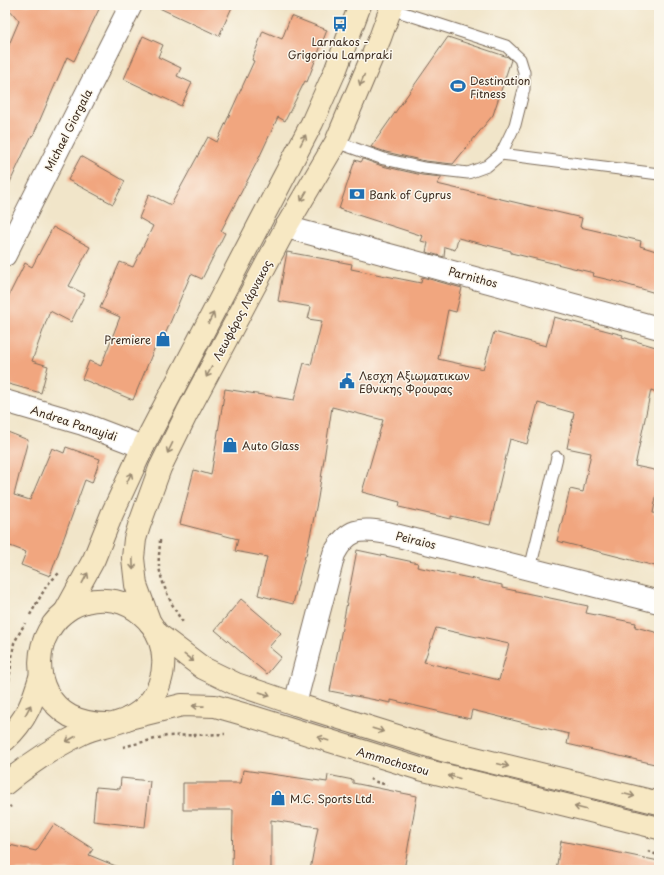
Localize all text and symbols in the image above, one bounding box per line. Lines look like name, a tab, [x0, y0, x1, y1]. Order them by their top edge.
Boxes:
bus stop icon: Larnakos - Grigoriou Lampraki	[331, 15, 349, 33]
place label: Larnakos - Grigoriou Lampraki	[288, 33, 392, 63]
place label: Destination Fitness	[470, 72, 530, 102]
one-way arrow	[358, 73, 365, 85]
sports icon: Destination Fitness	[449, 77, 467, 95]
street label: Michael Giorgala	[40, 86, 96, 174]
one-way arrow	[300, 135, 307, 147]
bank icon: Bank of Cyprus	[348, 185, 366, 203]
place label: Bank of Cyprus	[369, 186, 451, 203]
one-way arrow	[300, 190, 308, 202]
street label: Λεωφόρος Λάρνακος	[208, 256, 276, 363]
street label: Parnithos	[447, 262, 499, 292]
one-way arrow	[208, 312, 215, 324]
shop icon: Premiere	[154, 330, 172, 348]
place label: Premiere	[104, 331, 151, 348]
one-way arrow	[204, 366, 212, 378]
place label: Λεσχη Αξιωματικων Εθνικης Φρουρας	[359, 367, 470, 397]
public building icon: Λεσχη Αξιωματικων Εθνικης Φρουρας	[338, 372, 356, 390]
street label: Andrea Panayidi	[29, 401, 119, 445]
shop icon: Auto Glass	[221, 436, 239, 454]
place label: Auto Glass	[242, 437, 299, 454]
one-way arrow	[166, 442, 173, 454]
one-way arrow	[126, 473, 133, 485]
street label: Peiraios	[394, 527, 438, 553]
one-way arrow	[129, 557, 137, 570]
one-way arrow	[81, 572, 89, 584]
one-way arrow	[183, 653, 194, 662]
one-way arrow	[259, 691, 272, 698]
one-way arrow	[191, 702, 204, 709]
one-way arrow	[25, 704, 32, 716]
one-way arrow	[371, 727, 384, 734]
one-way arrow	[316, 735, 329, 742]
one-way arrow	[66, 736, 78, 744]
street label: Ammochostou	[355, 743, 431, 779]
one-way arrow	[496, 761, 509, 769]
one-way arrow	[448, 773, 461, 781]
shop icon: M.C. Sports Ltd.	[269, 789, 287, 807]
place label: M.C. Sports Ltd.	[290, 790, 375, 807]
one-way arrow	[622, 792, 635, 800]
one-way arrow	[574, 804, 587, 812]

